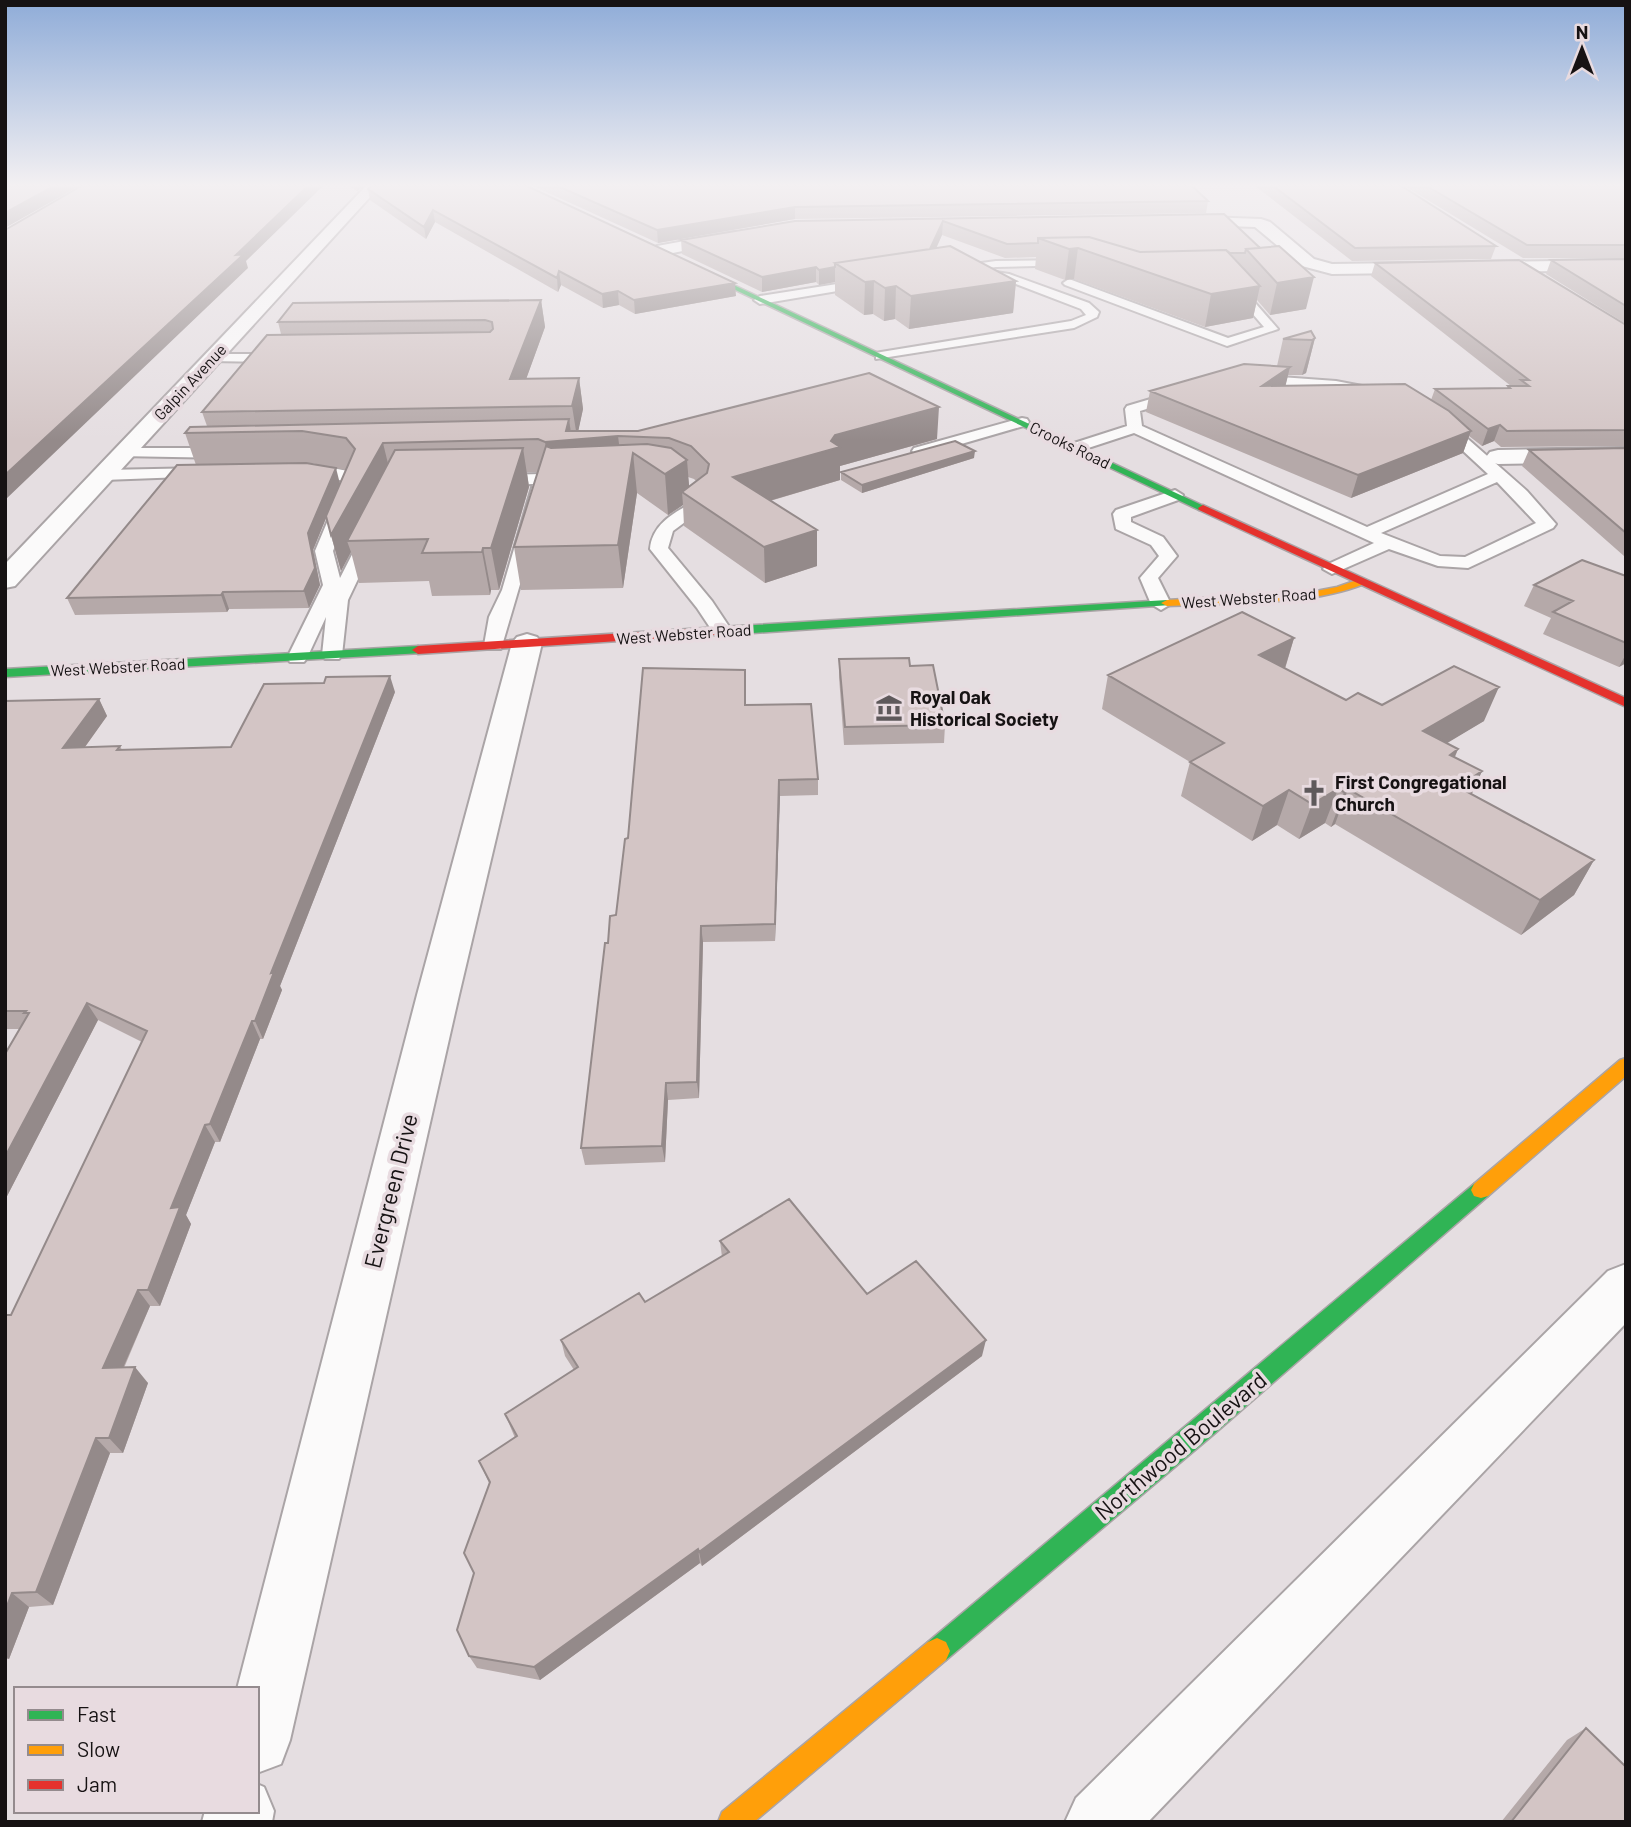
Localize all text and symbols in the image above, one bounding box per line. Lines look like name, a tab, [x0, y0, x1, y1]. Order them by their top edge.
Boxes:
north arrow	[1547, 14, 1617, 84]
text: N	[1576, 20, 1588, 43]
street label: Galpin Avenue	[150, 340, 230, 424]
street label: Crooks Road	[1027, 417, 1114, 472]
street label: West Webster Road	[1181, 583, 1317, 612]
street label: West Webster Road	[616, 619, 752, 648]
street label: West Webster Road	[50, 653, 186, 680]
place label: Royal Oak Historical Society	[910, 685, 1059, 730]
museum icon: Royal Oak Historical Society	[874, 693, 904, 723]
place label: First Congregational Church	[1335, 770, 1507, 815]
church icon: First Congregational Church	[1299, 778, 1329, 808]
street label: Evergreen Drive	[357, 1111, 423, 1271]
street label: Northwood Boulevard	[1089, 1365, 1272, 1525]
legend	[14, 1687, 259, 1813]
text: Fast	[77, 1701, 117, 1726]
text: Slow	[77, 1736, 120, 1761]
text: Jam	[77, 1771, 117, 1796]

